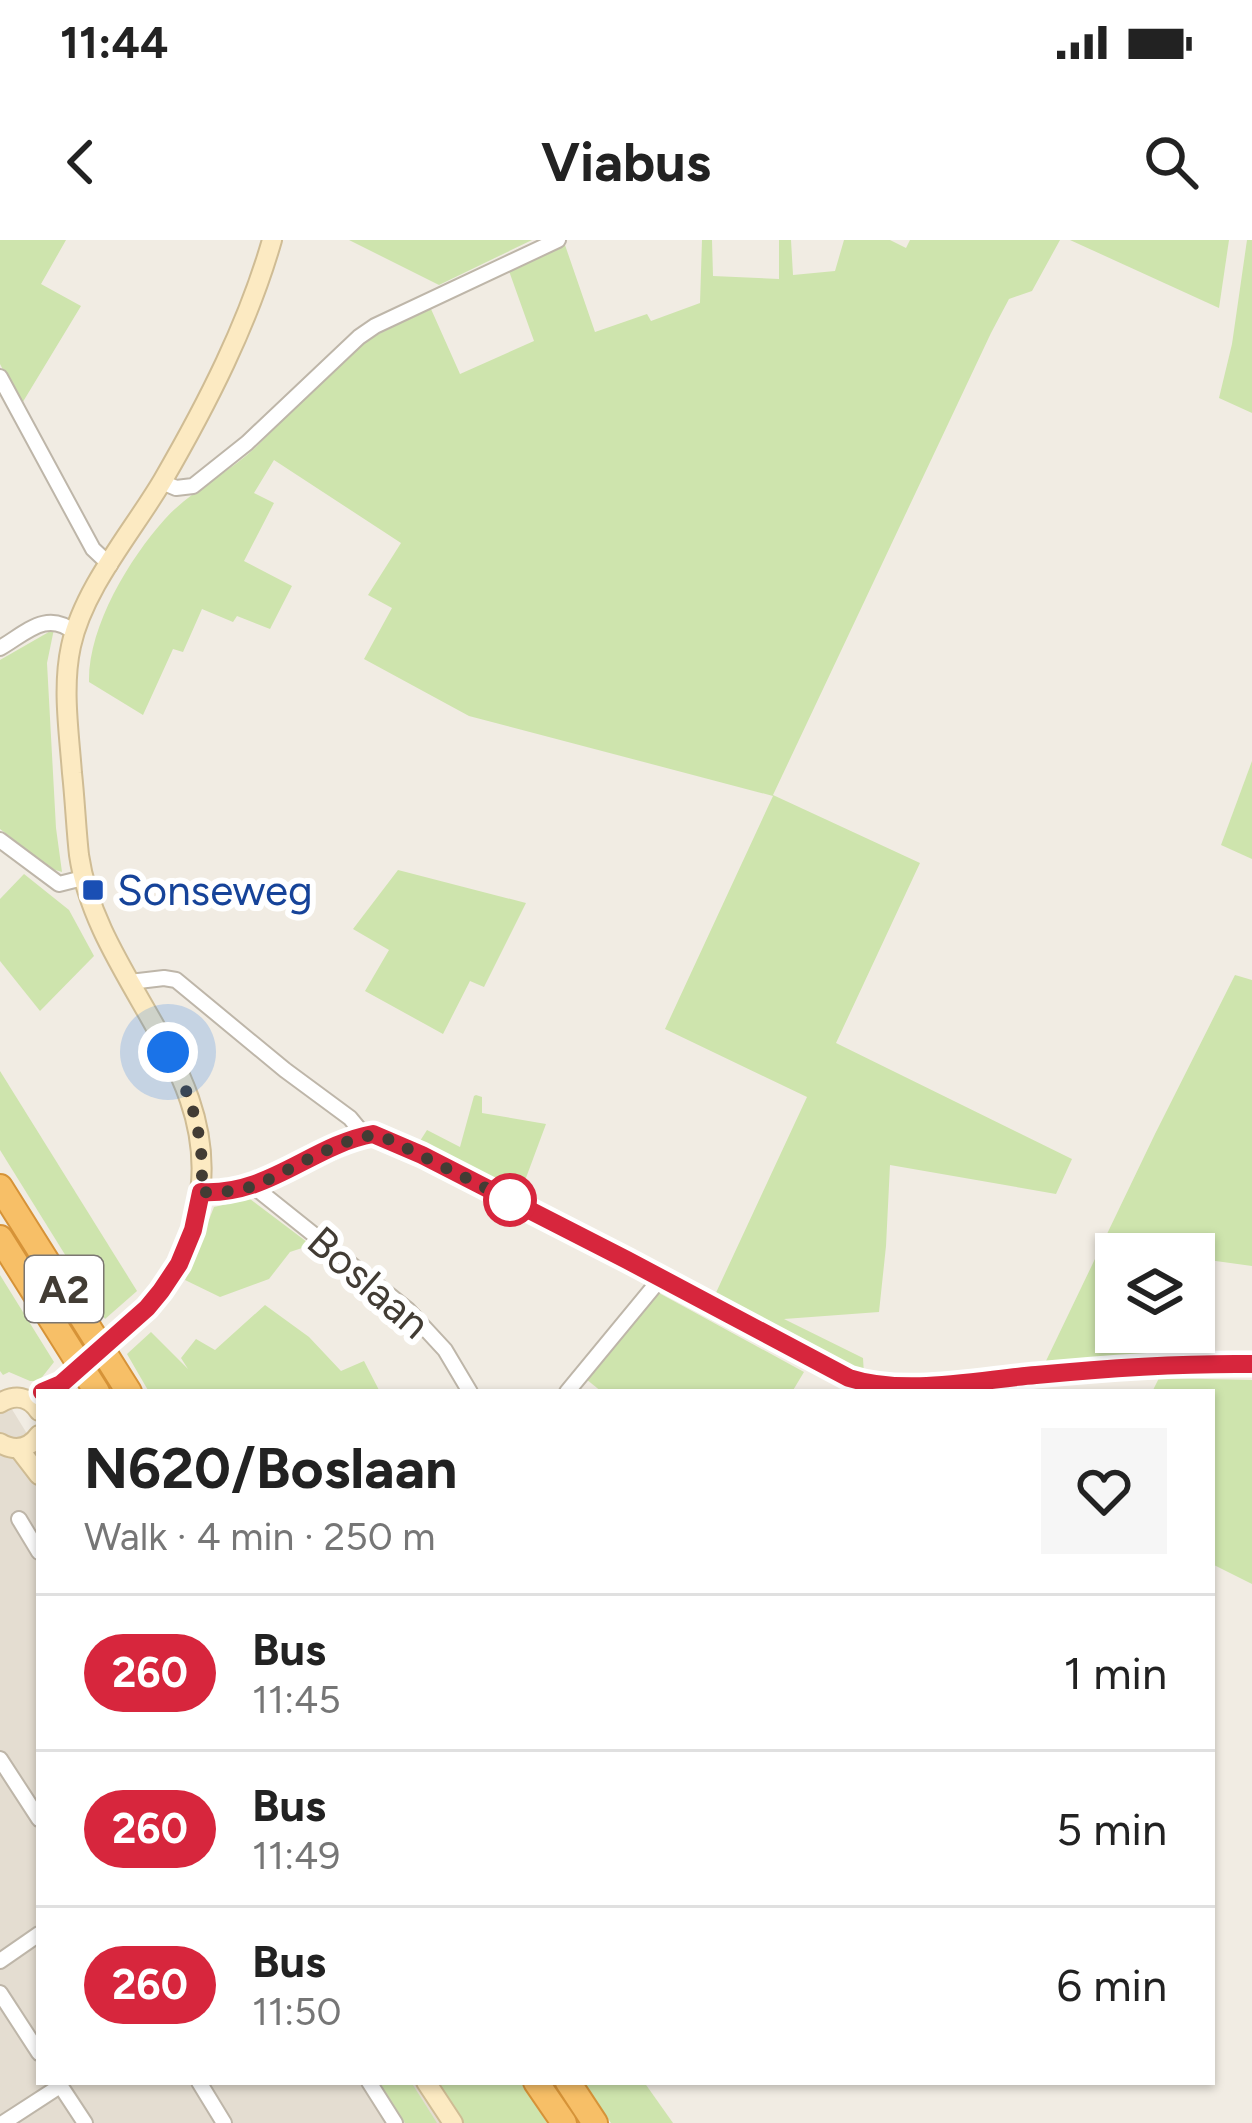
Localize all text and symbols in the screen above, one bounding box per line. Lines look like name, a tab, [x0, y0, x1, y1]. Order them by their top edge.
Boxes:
text: 11:44	[60, 15, 169, 69]
icon: back	[48, 129, 114, 195]
icon: search	[1138, 129, 1204, 195]
text: Viabus	[541, 130, 711, 195]
place label: Sonseweg	[117, 865, 313, 916]
marker: Sonseweg	[80, 877, 106, 903]
your location	[138, 1022, 198, 1082]
unlabelled marker	[485, 1175, 535, 1225]
street label: Boslaan	[297, 1216, 440, 1349]
map controls	[1095, 1233, 1215, 1353]
button: layers	[1095, 1233, 1215, 1353]
road number: A2	[25, 1256, 103, 1322]
button: heart	[1041, 1428, 1167, 1554]
text: N620/Boslaan	[84, 1434, 457, 1502]
text: Walk · 4 min · 250 m	[84, 1513, 435, 1560]
text: Bus	[252, 1622, 326, 1676]
text: 1 min	[1063, 1646, 1167, 1700]
text: 260	[112, 1647, 188, 1698]
text: 11:45	[252, 1676, 341, 1723]
text: Bus	[252, 1778, 326, 1832]
text: 5 min	[1056, 1802, 1167, 1856]
text: 260	[112, 1803, 188, 1854]
text: 11:49	[252, 1832, 340, 1879]
text: Bus	[252, 1934, 326, 1988]
text: 6 min	[1057, 1958, 1167, 2012]
text: 260	[112, 1959, 188, 2010]
text: 11:50	[252, 1988, 342, 2035]

